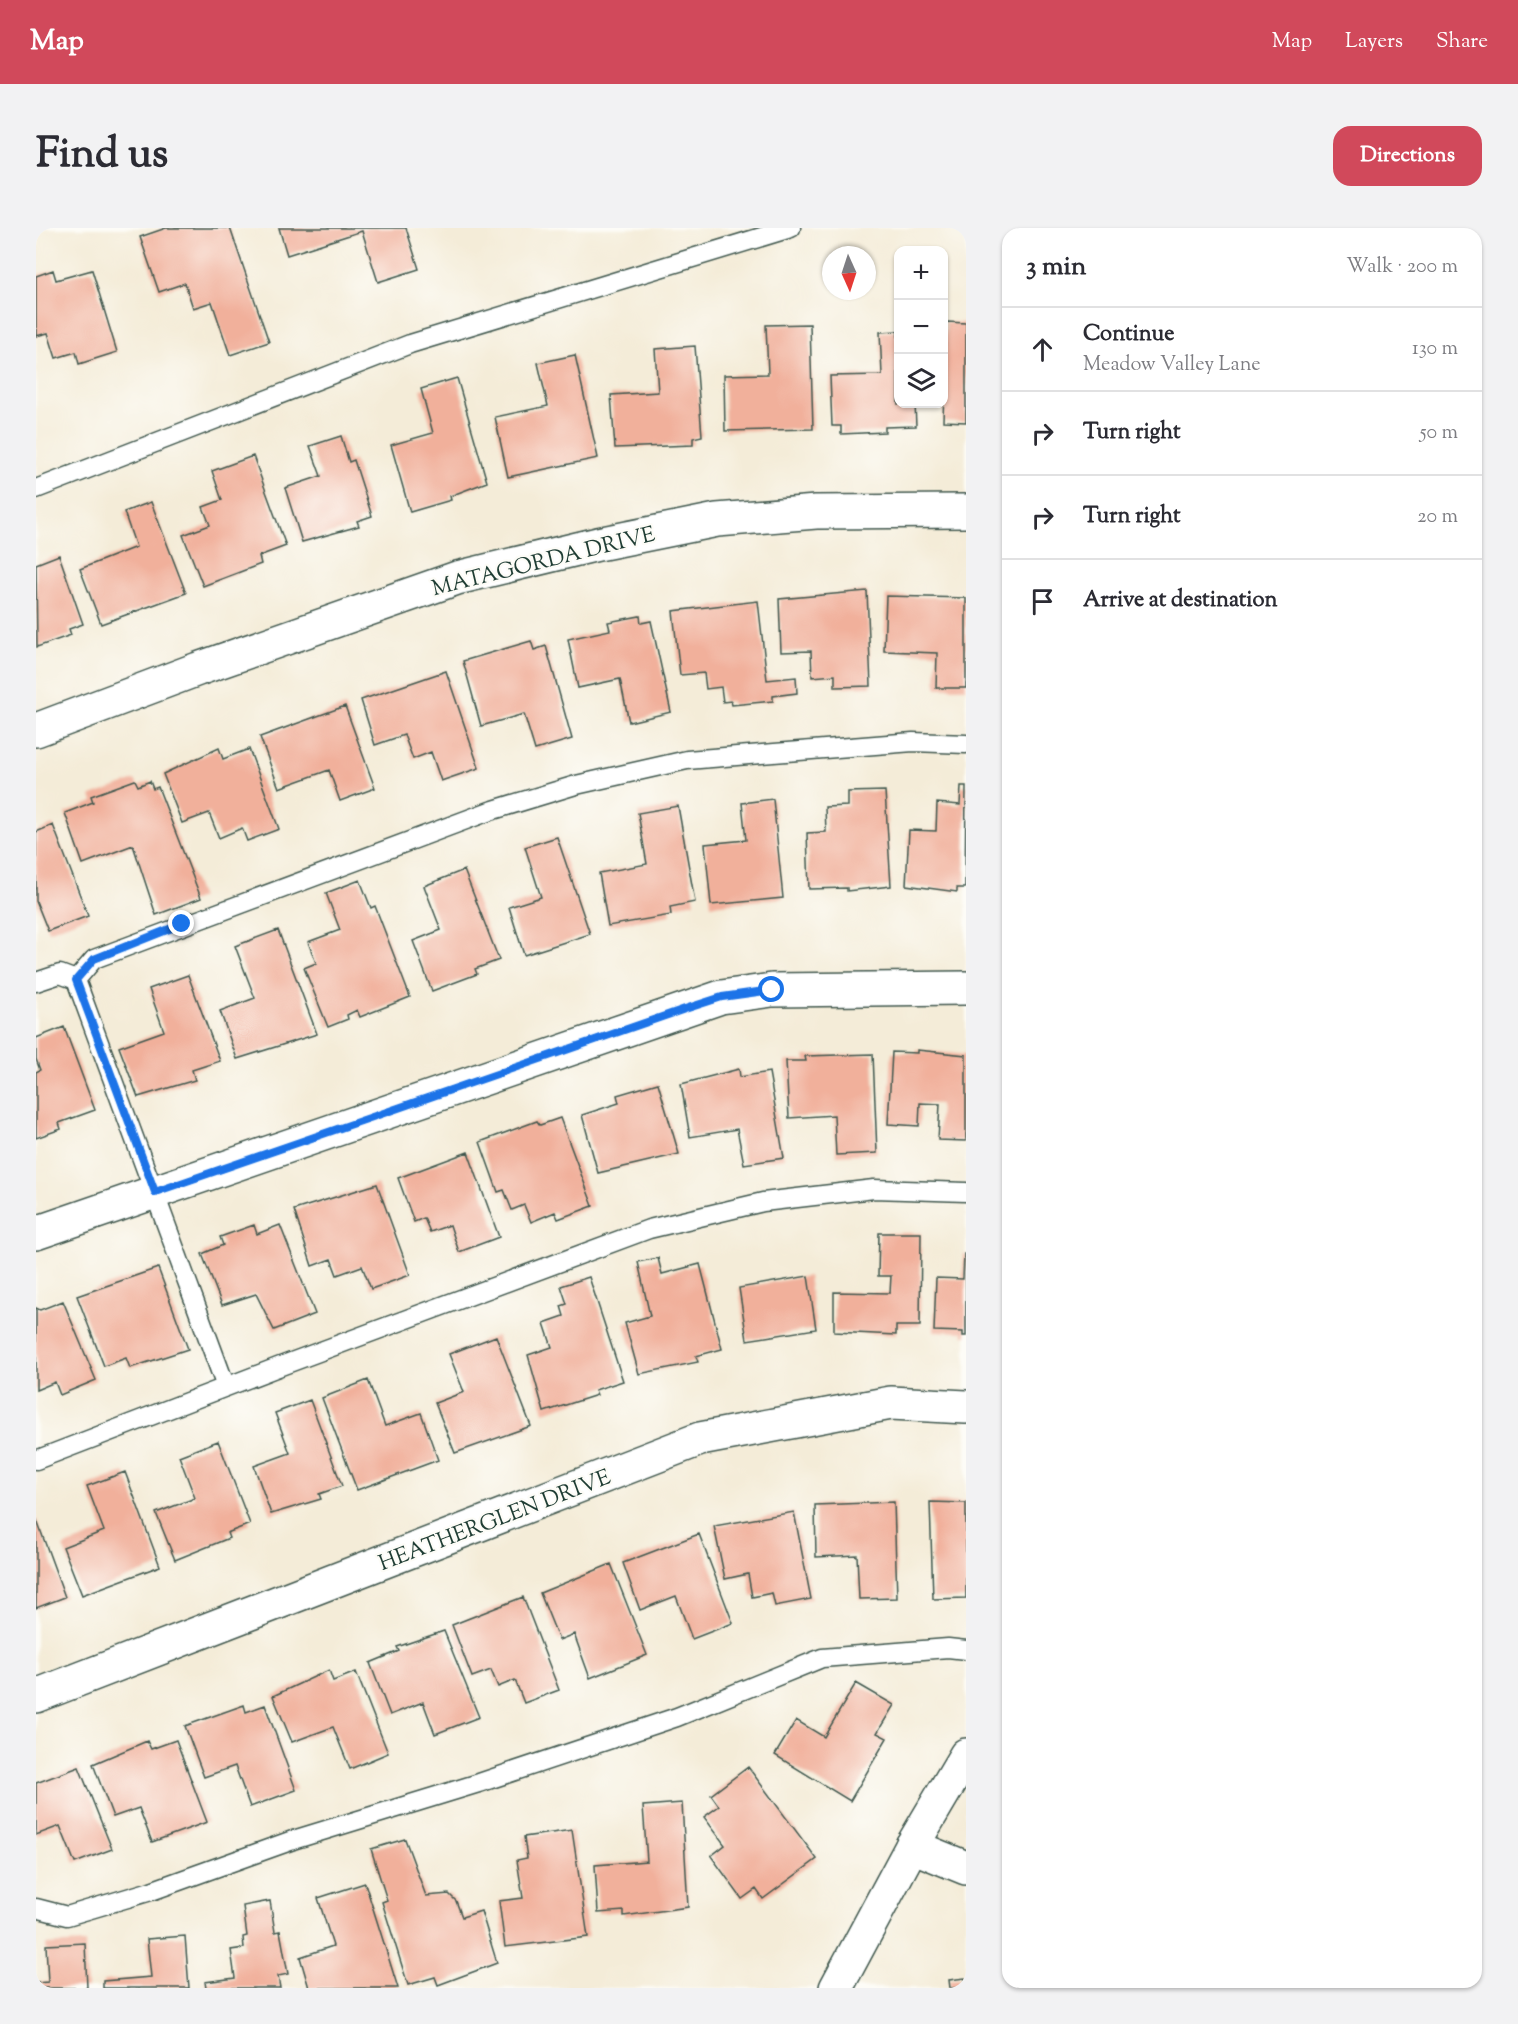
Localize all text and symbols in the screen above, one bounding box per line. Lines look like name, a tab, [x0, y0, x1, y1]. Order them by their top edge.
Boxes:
text: Map	[30, 22, 84, 62]
text: Map	[1272, 27, 1312, 57]
text: Layers	[1345, 27, 1403, 57]
text: Share	[1436, 27, 1488, 57]
text: Find us	[36, 126, 168, 186]
button: Directions	[1333, 126, 1482, 186]
north arrow	[822, 246, 876, 300]
map controls	[894, 246, 948, 408]
button: +	[894, 246, 948, 300]
text: 3 min	[1026, 249, 1086, 286]
text: Walk · 200 m	[1346, 253, 1458, 282]
button: −	[894, 300, 948, 354]
text: Continue	[1083, 319, 1174, 351]
icon: ahead	[1026, 333, 1059, 366]
text: 130 m	[1412, 335, 1458, 364]
text: Meadow Valley Lane	[1083, 351, 1261, 380]
button: layers	[894, 354, 948, 408]
icon: right	[1026, 417, 1059, 450]
text: Turn right	[1083, 417, 1180, 449]
text: 50 m	[1420, 419, 1458, 448]
icon: right	[1026, 501, 1059, 534]
text: Turn right	[1083, 501, 1180, 533]
text: 20 m	[1417, 503, 1458, 532]
street label: MATAGORDA DRIVE	[429, 520, 659, 606]
icon: arrive	[1026, 585, 1059, 618]
text: Arrive at destination	[1083, 585, 1278, 617]
route end	[168, 910, 194, 936]
route start	[758, 976, 784, 1002]
street label: HEATHERGLEN DRIVE	[374, 1463, 616, 1581]

